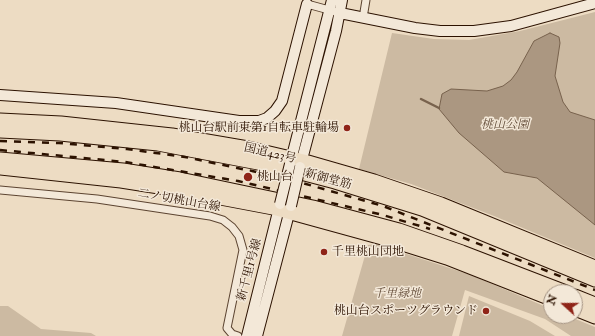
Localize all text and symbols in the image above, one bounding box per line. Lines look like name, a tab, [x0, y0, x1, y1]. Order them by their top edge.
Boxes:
park label: 桃山公園	[481, 118, 529, 132]
place label: 桃山台駅前東第1自転車駐輪場	[179, 121, 339, 135]
marker: 桃山台駅前東第1自転車駐輪場	[342, 123, 352, 133]
street label: 国道423号	[242, 141, 298, 167]
street label: 新御堂筋	[303, 167, 353, 193]
place label: 桃山台	[257, 170, 293, 184]
marker: 桃山台	[242, 171, 254, 183]
street label: 二ノ切桃山台線	[136, 187, 222, 215]
street label: 新千里1号線	[235, 237, 265, 303]
place label: 千里桃山団地	[332, 245, 404, 259]
marker: 千里桃山団地	[319, 247, 329, 257]
north arrow	[543, 284, 583, 324]
park label: 千里緑地	[373, 287, 421, 301]
text: N	[544, 293, 560, 307]
place label: 桃山台スポーツグラウンド	[334, 304, 478, 318]
marker: 桃山台スポーツグラウンド	[481, 306, 491, 316]

